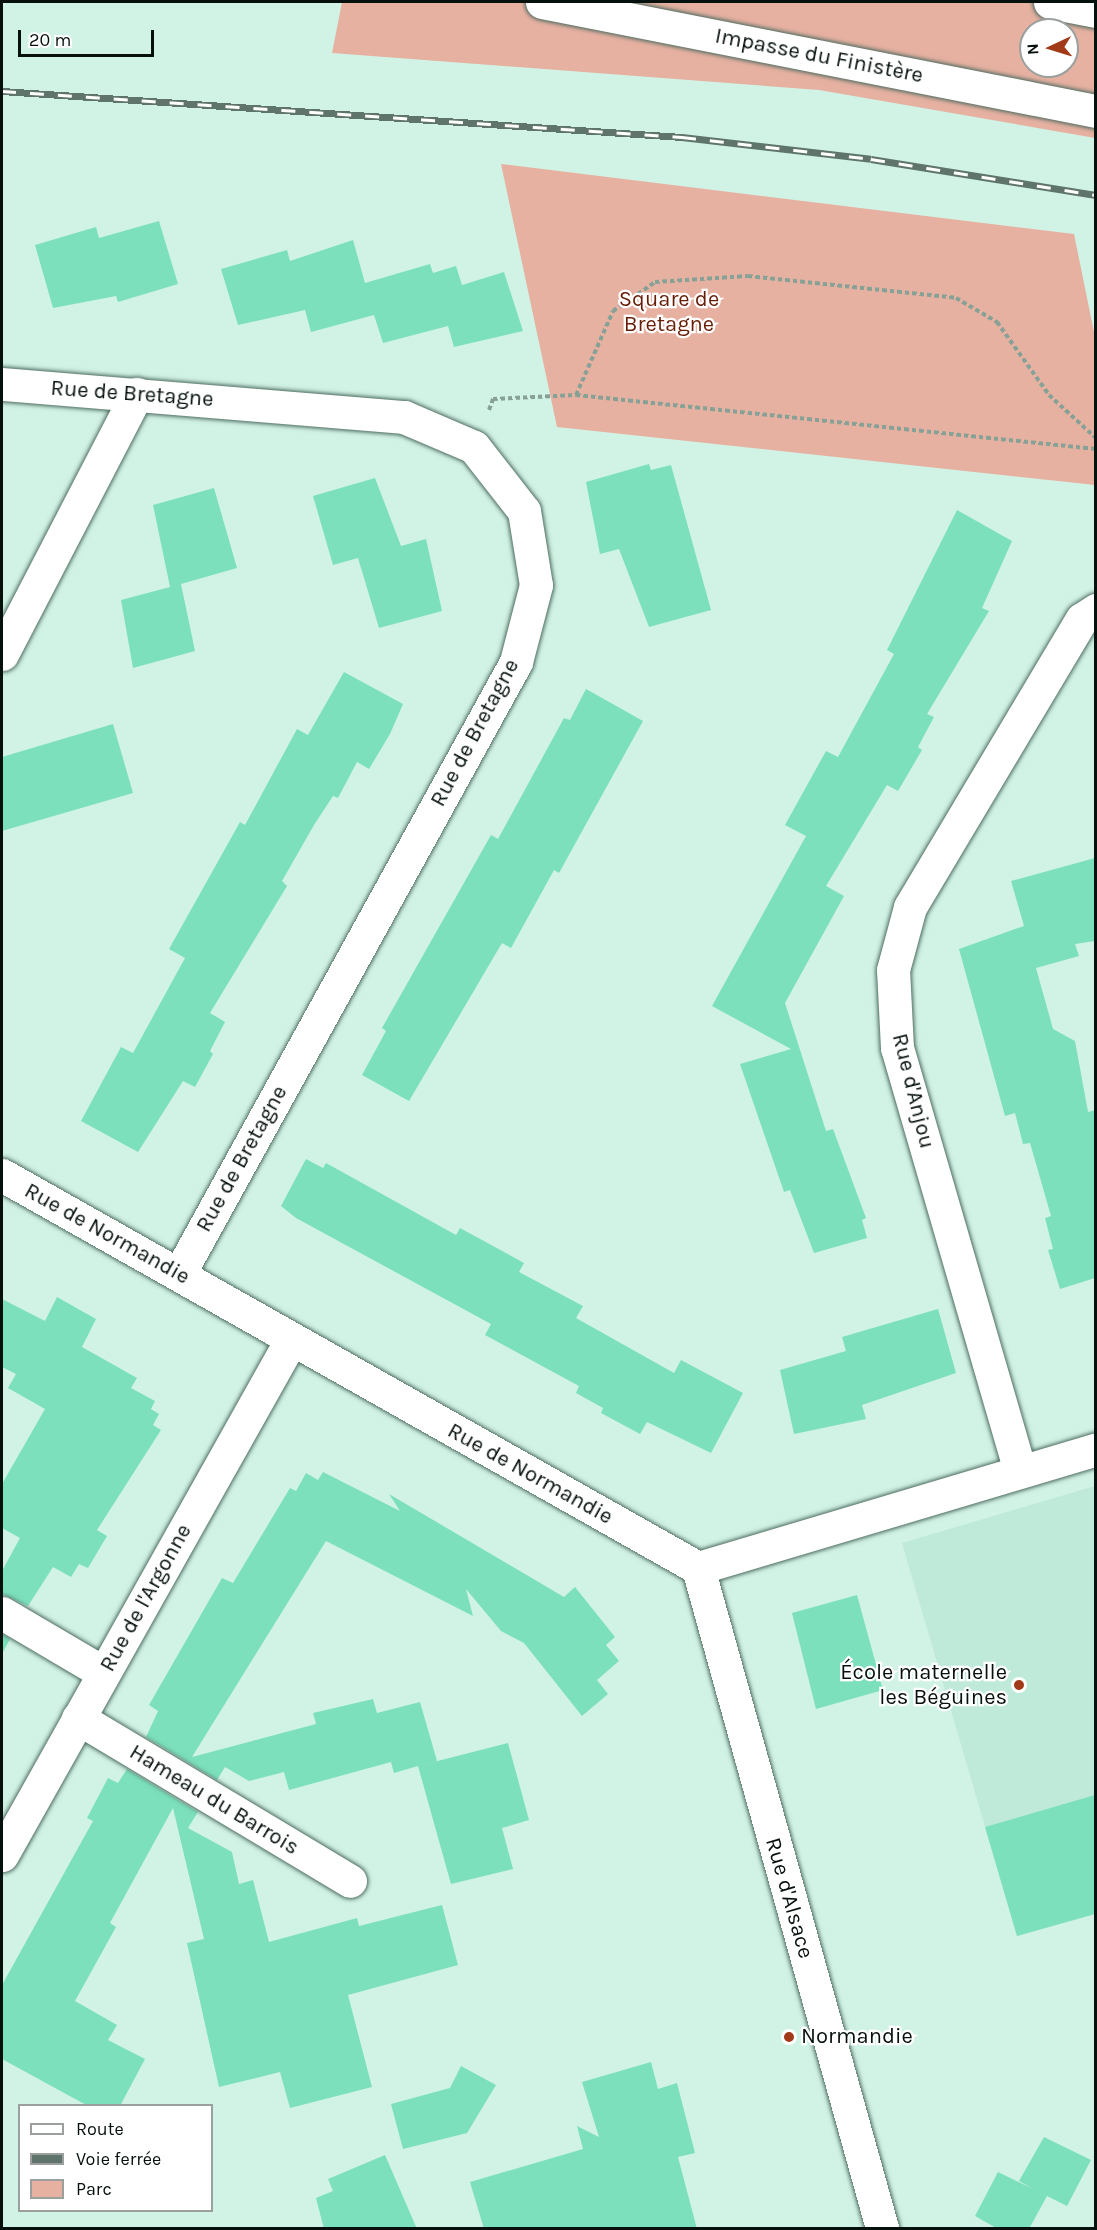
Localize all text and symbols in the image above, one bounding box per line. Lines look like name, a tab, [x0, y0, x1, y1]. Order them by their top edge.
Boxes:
scale bar	[21, 18, 158, 56]
north arrow	[1019, 18, 1079, 78]
street label: Impasse du Finistère	[713, 23, 925, 89]
text: 20 m	[29, 29, 71, 51]
text: N	[1023, 43, 1042, 56]
park label: Square de Bretagne	[619, 286, 719, 338]
street label: Rue de Bretagne	[50, 375, 214, 413]
street label: Rue de Bretagne	[425, 655, 525, 811]
street label: Rue d'Anjou	[886, 1031, 940, 1151]
street label: Rue de Bretagne	[191, 1081, 293, 1237]
street label: Rue de Normandie	[20, 1178, 194, 1290]
street label: Rue de Normandie	[443, 1418, 617, 1530]
street label: Rue de l'Argonne	[95, 1520, 197, 1676]
place label: École maternelle les Béguines	[840, 1659, 1007, 1711]
marker: École maternelle les Béguines	[1012, 1678, 1026, 1692]
street label: Hameau du Barrois	[125, 1739, 303, 1861]
street label: Rue d'Alsace	[759, 1835, 819, 1961]
place label: Normandie	[801, 2024, 913, 2050]
marker: Normandie	[782, 2030, 796, 2044]
legend	[18, 2104, 213, 2212]
text: Route	[76, 2118, 124, 2140]
text: Voie ferrée	[76, 2148, 161, 2170]
text: Parc	[76, 2178, 112, 2200]

